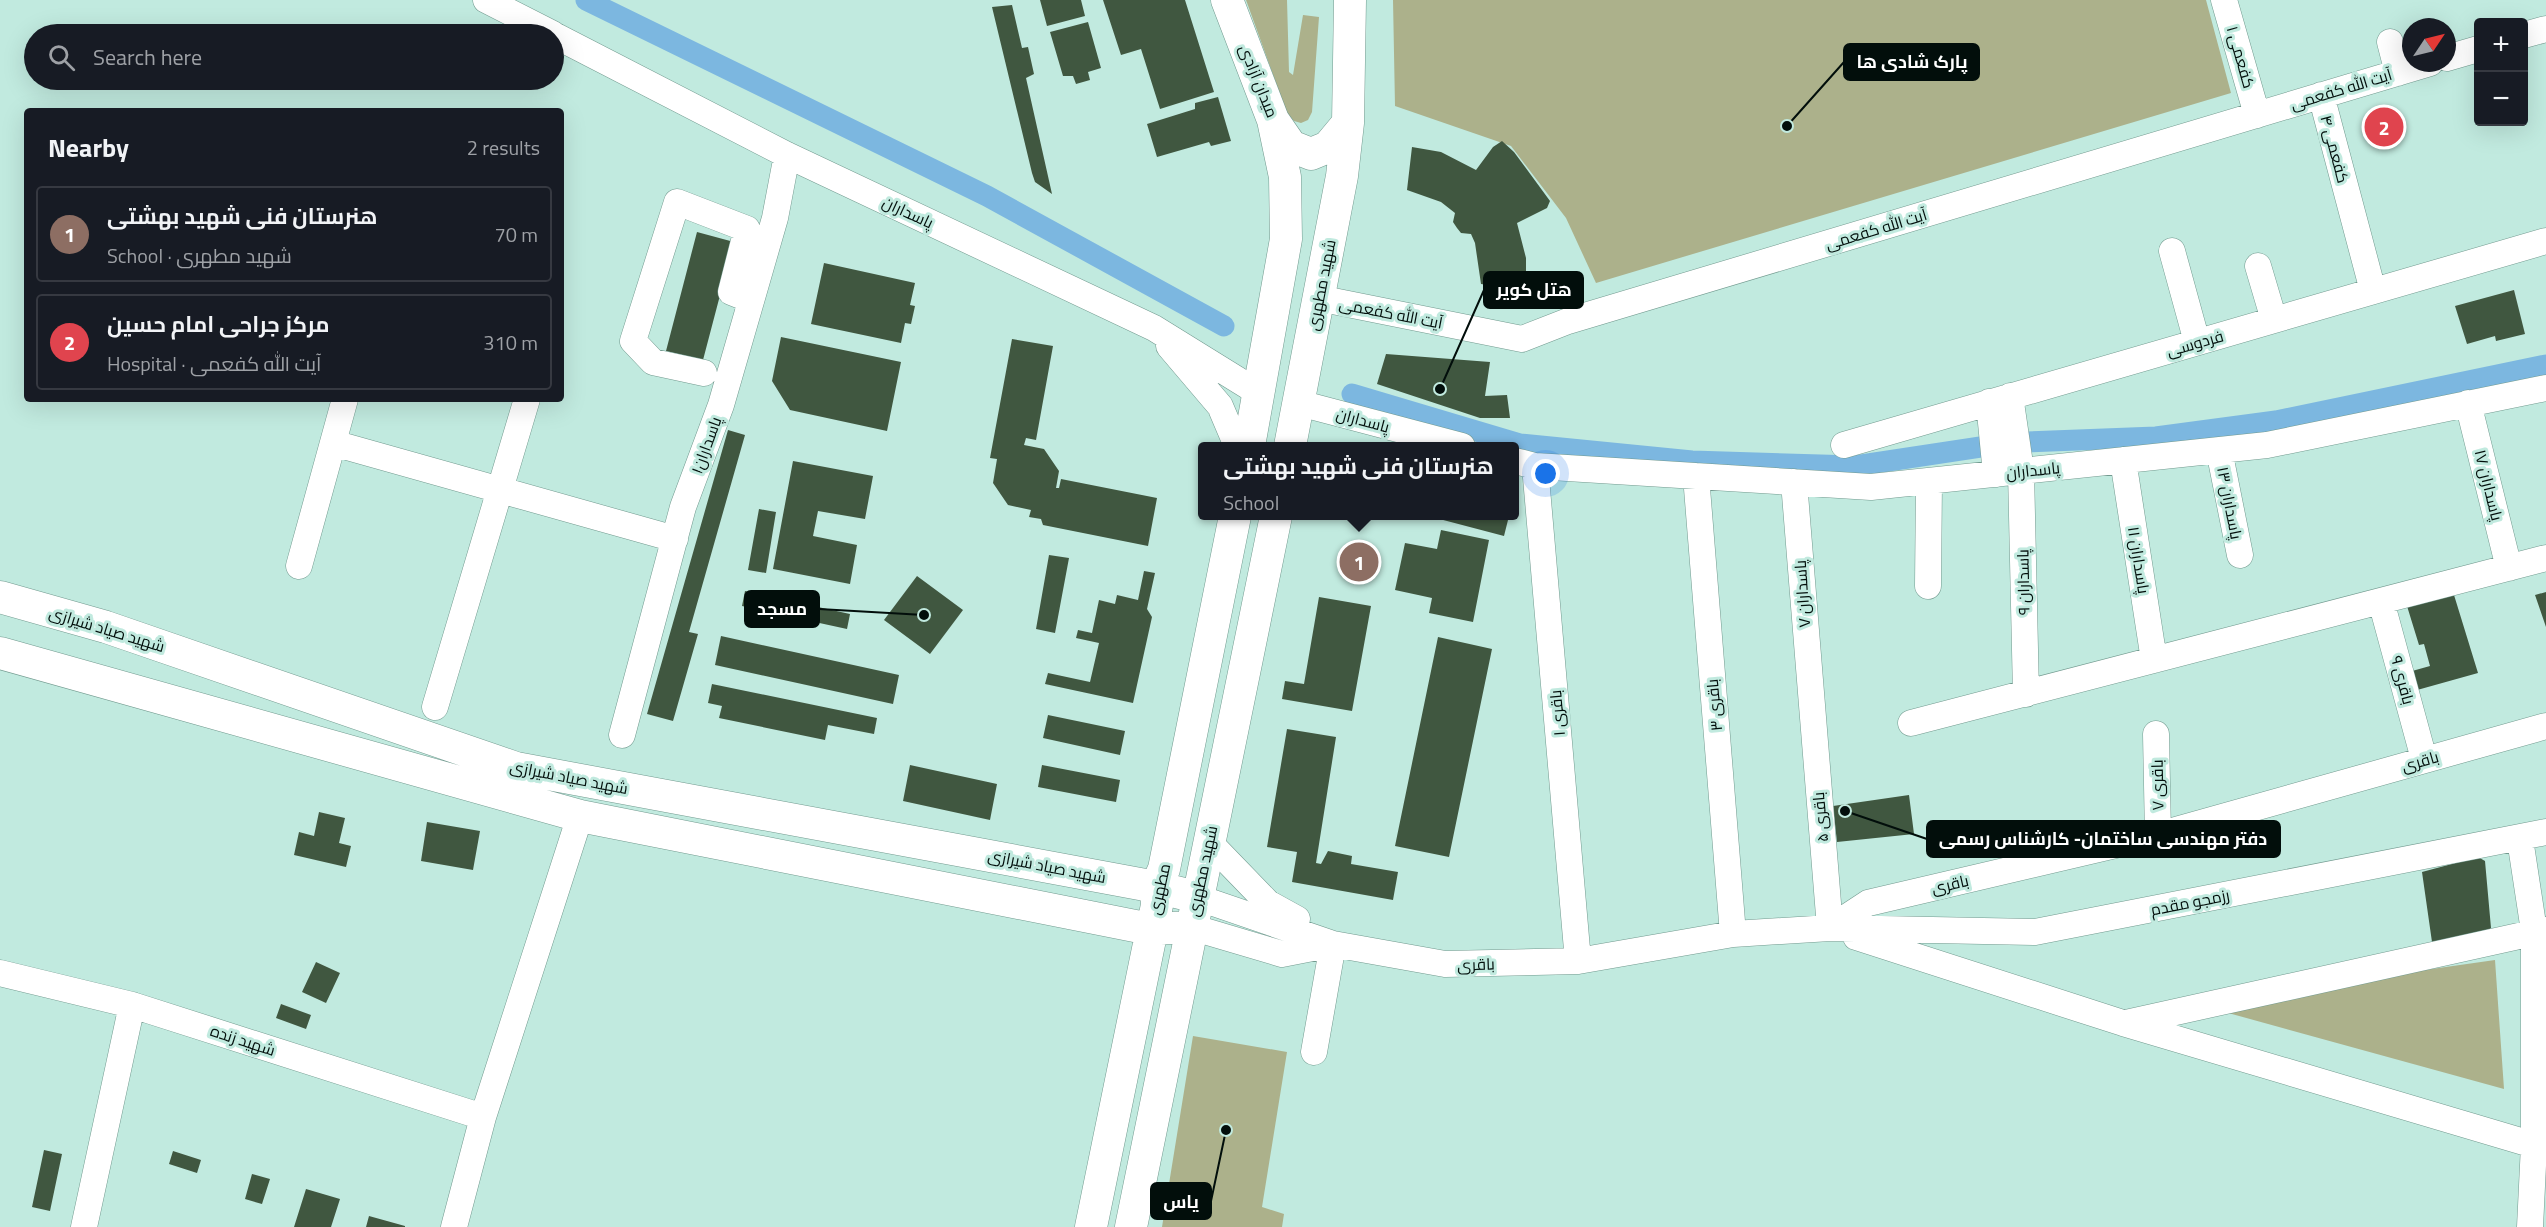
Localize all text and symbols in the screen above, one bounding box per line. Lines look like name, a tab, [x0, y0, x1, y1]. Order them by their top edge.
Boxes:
north arrow	[2402, 18, 2456, 72]
map controls	[2474, 18, 2528, 126]
button: +	[2474, 18, 2528, 72]
street label: کفعمی ۱	[2221, 23, 2261, 91]
search box	[24, 24, 564, 90]
text: Search here	[93, 40, 202, 74]
icon: search	[45, 41, 78, 74]
street label: میدان آزادی	[1233, 41, 1285, 121]
callout: پارک شادی ها	[1844, 44, 1979, 80]
text: پارک شادی ها	[1857, 48, 1968, 75]
street label: آیت الله کفعمی	[2287, 62, 2395, 116]
button: −	[2474, 72, 2528, 126]
pin: 2	[2364, 104, 2404, 150]
street label: کفعمی ۴	[2314, 112, 2356, 186]
text: Nearby	[48, 128, 129, 167]
text: 2 results	[467, 132, 540, 163]
street label: پاسداران	[878, 190, 938, 235]
text: هنرستان فنی شهید بهشتی	[107, 199, 378, 233]
street label: آیت الله کفعمی	[1822, 202, 1930, 256]
text: 1	[64, 219, 75, 250]
text: 70 m	[494, 219, 538, 250]
street label: شهید مطهری	[1300, 237, 1342, 333]
text: School · شهید مطهری	[107, 240, 292, 271]
callout: هتل کویر	[1484, 272, 1583, 308]
text: هتل کویر	[1495, 276, 1572, 303]
street label: آیت الله کفعمی	[1337, 291, 1446, 335]
text: مرکز جراحی امام حسین	[107, 307, 330, 341]
street label: فردوسی	[2164, 323, 2226, 363]
text: 2	[64, 327, 75, 358]
text: 310 m	[483, 327, 538, 358]
text: Hospital · آیت الله کفعمی	[107, 348, 321, 379]
street label: پاسداران	[1334, 401, 1393, 439]
street label: پاسداران۱	[685, 412, 728, 477]
popup	[1198, 442, 1519, 520]
street label: پاسداران ۱۷	[2469, 447, 2510, 524]
text: هنرستان فنی شهید بهشتی	[1223, 449, 1494, 483]
street label: پاسداران	[2005, 455, 2062, 485]
your location	[1531, 459, 1560, 488]
street label: پاسداران ۱۳	[2211, 465, 2249, 542]
text: School	[1223, 487, 1279, 518]
street label: پاسداران ۱۱	[2122, 525, 2156, 596]
pin: 1	[1340, 540, 1378, 584]
street label: پاسداران ۹	[2010, 548, 2036, 615]
street label: پاسداران ۷	[1788, 559, 1816, 629]
callout: مسجد	[745, 591, 819, 627]
text: مسجد	[757, 595, 807, 622]
street label: شهید صیاد شیرازی	[46, 600, 168, 658]
street label: باقری ۹	[2385, 653, 2421, 707]
street label: باقری ۳	[1700, 678, 1728, 732]
street label: باقری ۱	[1543, 689, 1571, 737]
street label: باقری	[2399, 744, 2441, 778]
street label: شهید صیاد شیرازی	[508, 754, 630, 800]
street label: باقری ۷	[2145, 759, 2169, 811]
street label: باقری ۵	[1806, 791, 1834, 843]
callout: دفتر مهندسی ساختمان- کارشناس رسمی	[1927, 821, 2280, 857]
street label: شهید مطهری	[1181, 823, 1223, 919]
text: دفتر مهندسی ساختمان- کارشناس رسمی	[1939, 825, 2267, 852]
street label: شهید صیاد شیرازی	[986, 843, 1108, 889]
street label: مطهری	[1142, 861, 1176, 917]
street label: باقری	[1929, 868, 1971, 900]
street label: رزمجو مقدم	[2148, 883, 2232, 921]
street label: باقری	[1457, 951, 1495, 977]
street label: شهید زنده	[207, 1018, 279, 1062]
callout: یاس	[1151, 1183, 1211, 1219]
text: یاس	[1163, 1188, 1199, 1215]

